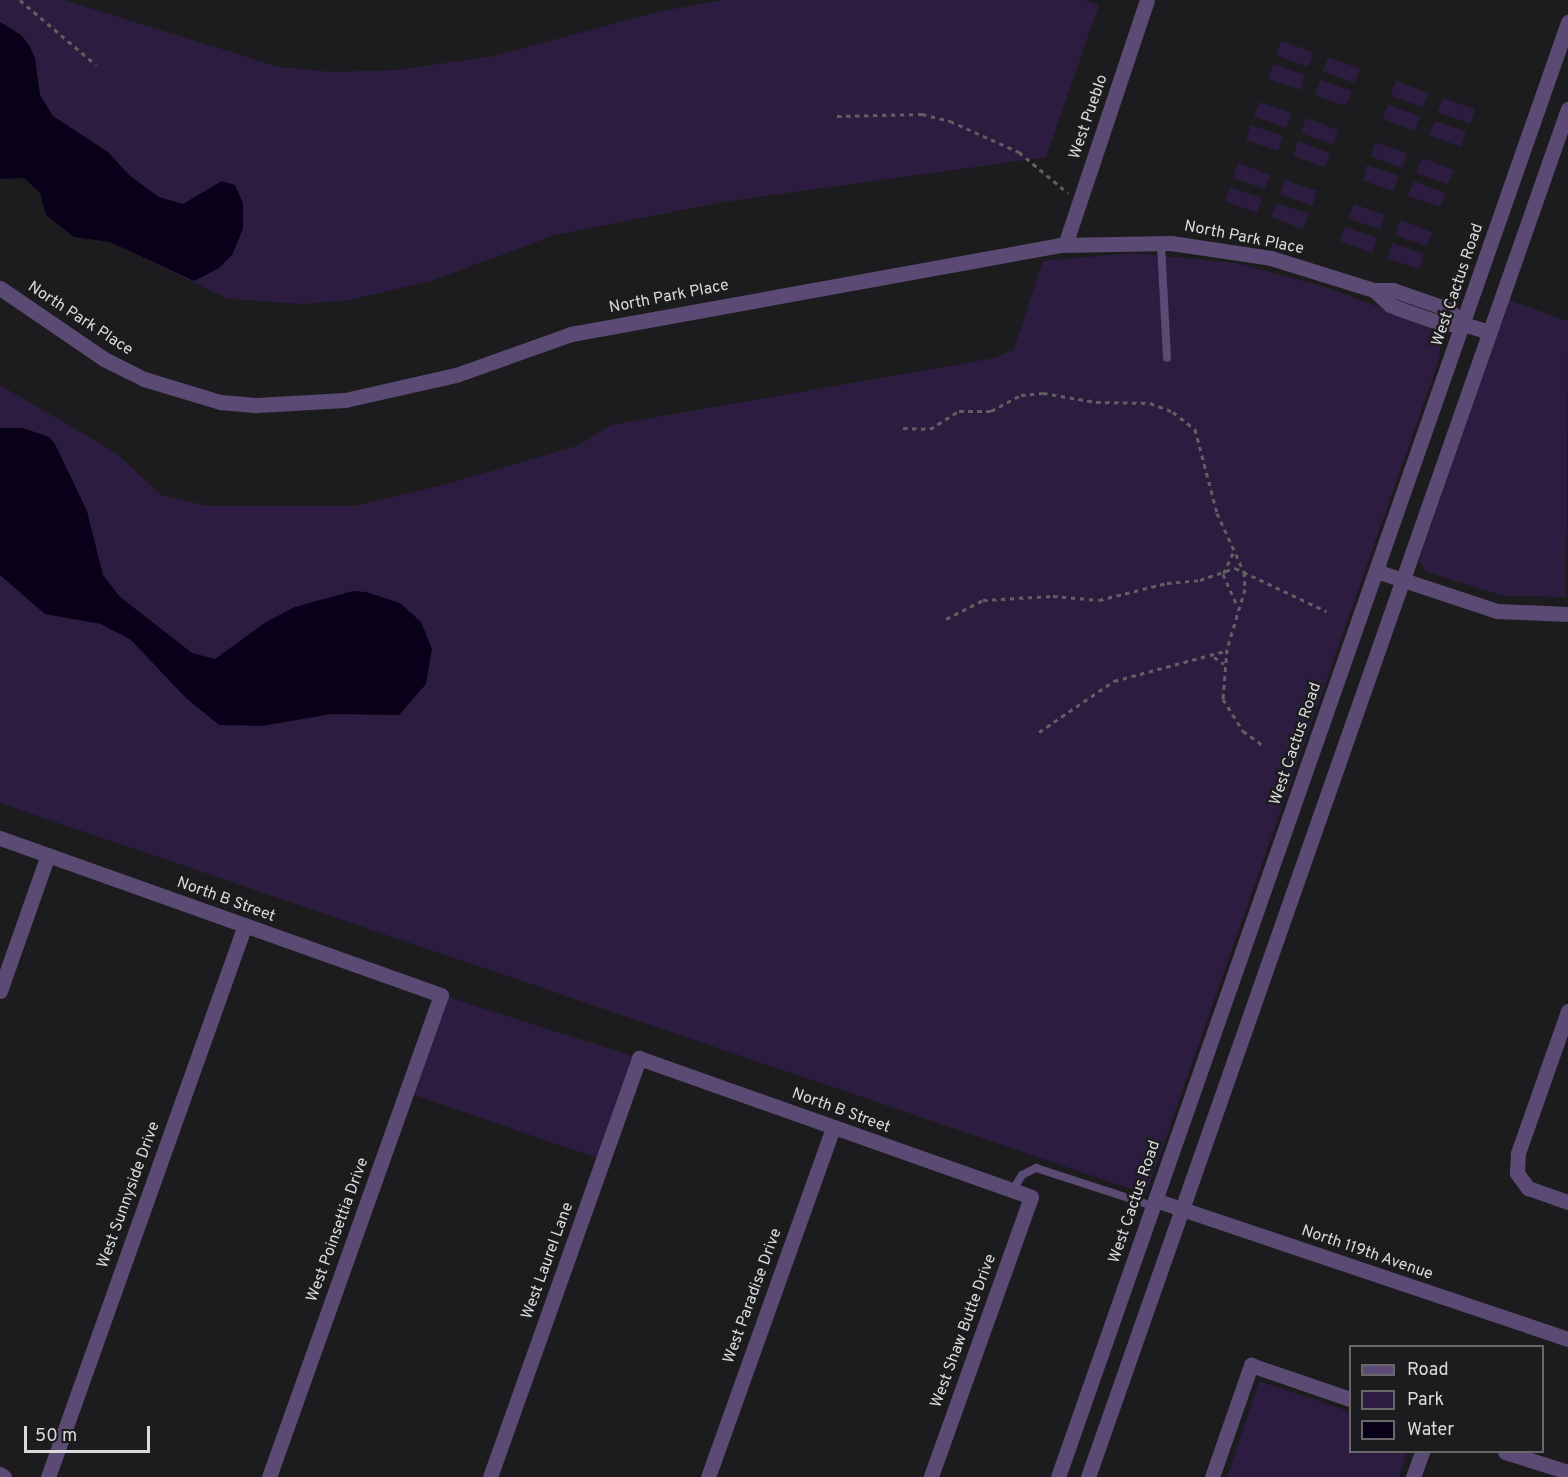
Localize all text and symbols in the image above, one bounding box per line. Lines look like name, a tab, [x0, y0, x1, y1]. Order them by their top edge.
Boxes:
street label: West Pueblo	[1066, 72, 1112, 162]
street label: North Park Place	[1182, 217, 1306, 259]
street label: West Cactus Road	[1428, 221, 1488, 349]
street label: North Park Place	[607, 276, 731, 318]
street label: North Park Place	[24, 278, 136, 360]
street label: West Cactus Road	[1266, 680, 1326, 808]
street label: North B Street	[174, 873, 278, 927]
street label: North B Street	[789, 1084, 893, 1138]
street label: West Sunnyside Drive	[94, 1119, 164, 1271]
street label: West Cactus Road	[1105, 1138, 1165, 1266]
street label: West Poinsettia Drive	[303, 1155, 373, 1305]
street label: West Laurel Lane	[518, 1200, 578, 1322]
street label: North 119th Avenue	[1298, 1221, 1436, 1285]
street label: West Paradise Drive	[720, 1226, 786, 1366]
street label: West Shaw Butte Drive	[927, 1251, 1001, 1411]
legend	[1349, 1345, 1544, 1453]
text: Road	[1407, 1359, 1449, 1382]
text: Park	[1407, 1389, 1444, 1412]
scale bar	[27, 1414, 153, 1452]
text: Water	[1407, 1419, 1454, 1442]
text: 50 m	[35, 1425, 77, 1448]

